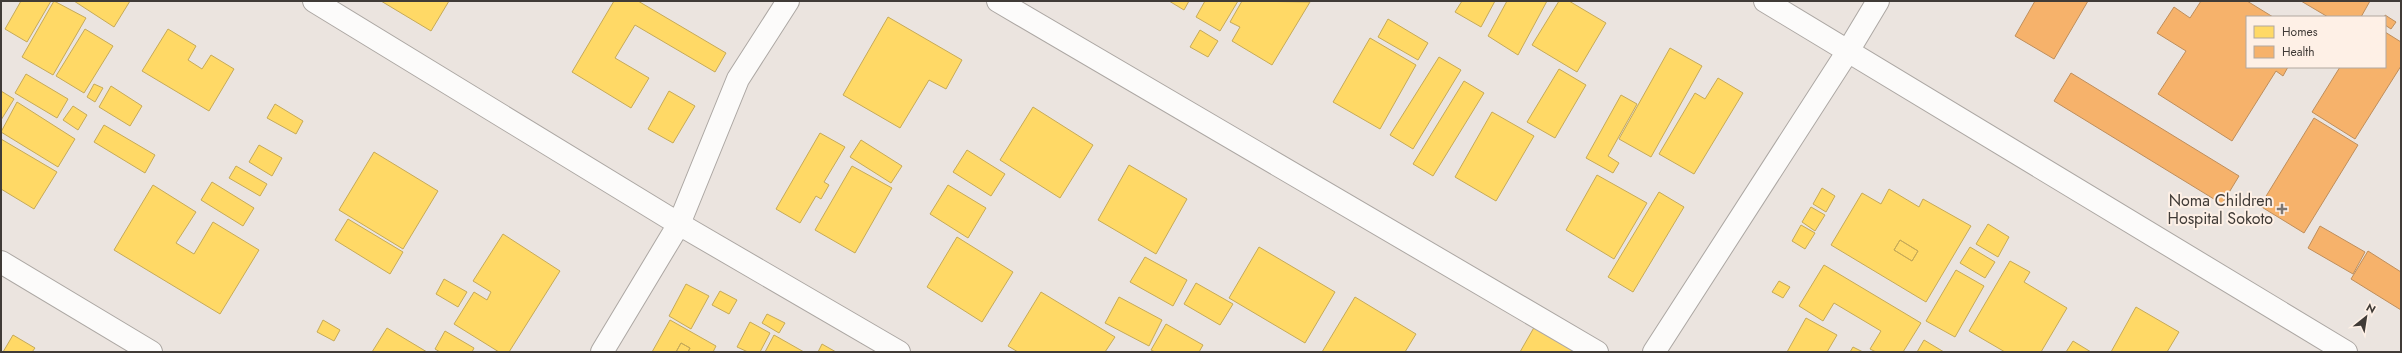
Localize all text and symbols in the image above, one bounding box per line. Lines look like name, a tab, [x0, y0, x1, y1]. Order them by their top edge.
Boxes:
legend	[2246, 16, 2386, 68]
text: Homes	[2282, 23, 2318, 41]
text: Health	[2282, 43, 2314, 61]
place label: Noma Children Hospital Sokoto	[2167, 189, 2273, 230]
marker: Noma Children Hospital Sokoto	[2276, 203, 2288, 215]
north arrow	[2346, 297, 2386, 337]
text: N	[2363, 299, 2379, 317]

